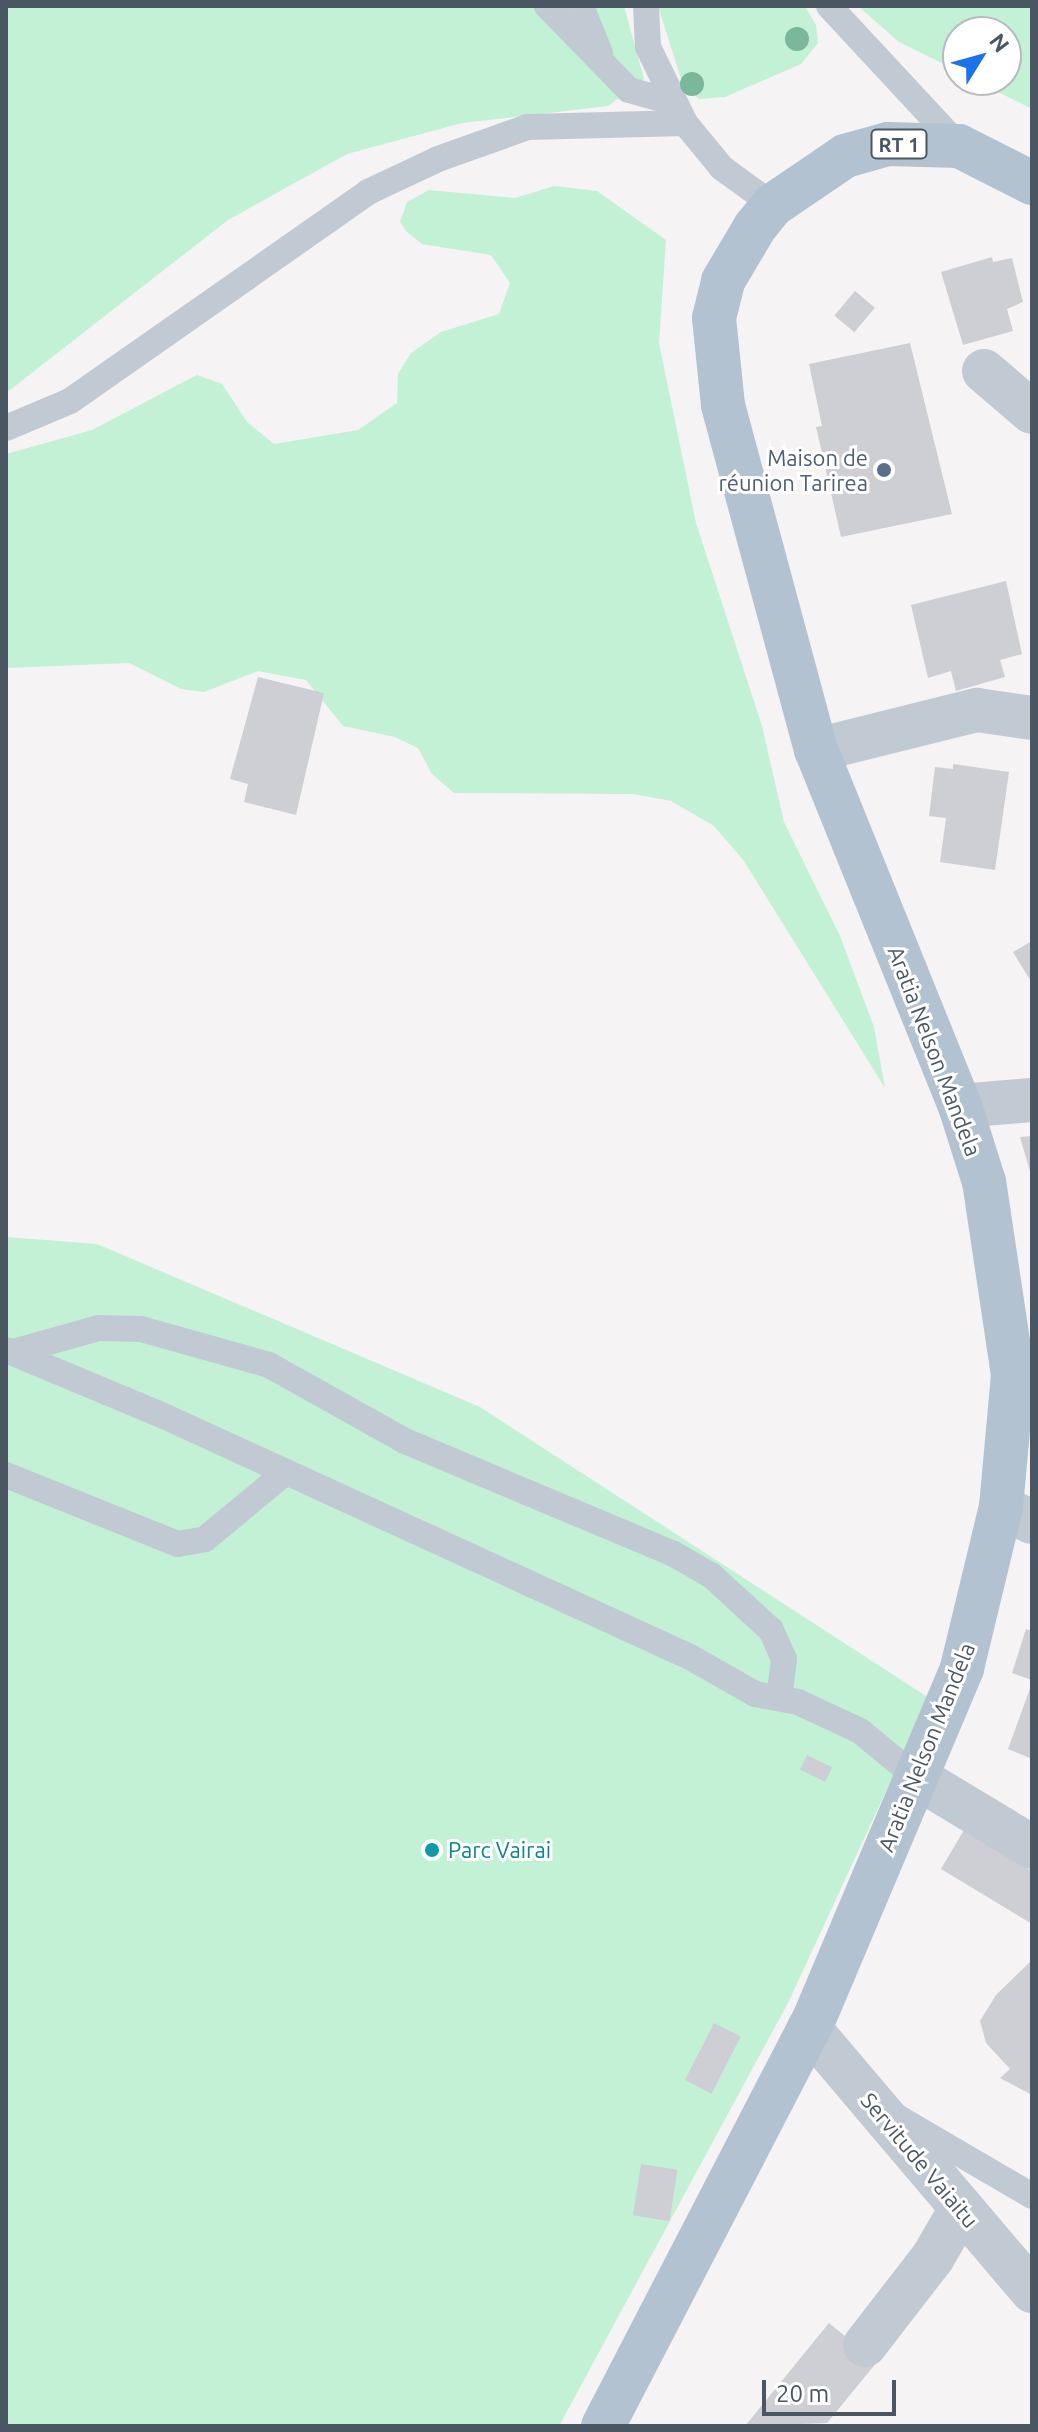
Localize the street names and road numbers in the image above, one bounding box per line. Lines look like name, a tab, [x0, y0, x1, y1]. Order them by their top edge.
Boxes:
road number: RT 1	[869, 128, 929, 160]
street label: Aratia Nelson Mandela	[883, 942, 987, 1160]
street label: Aratia Nelson Mandela	[872, 1639, 980, 1855]
street label: Servitude Vaiaitu	[856, 2087, 984, 2233]

